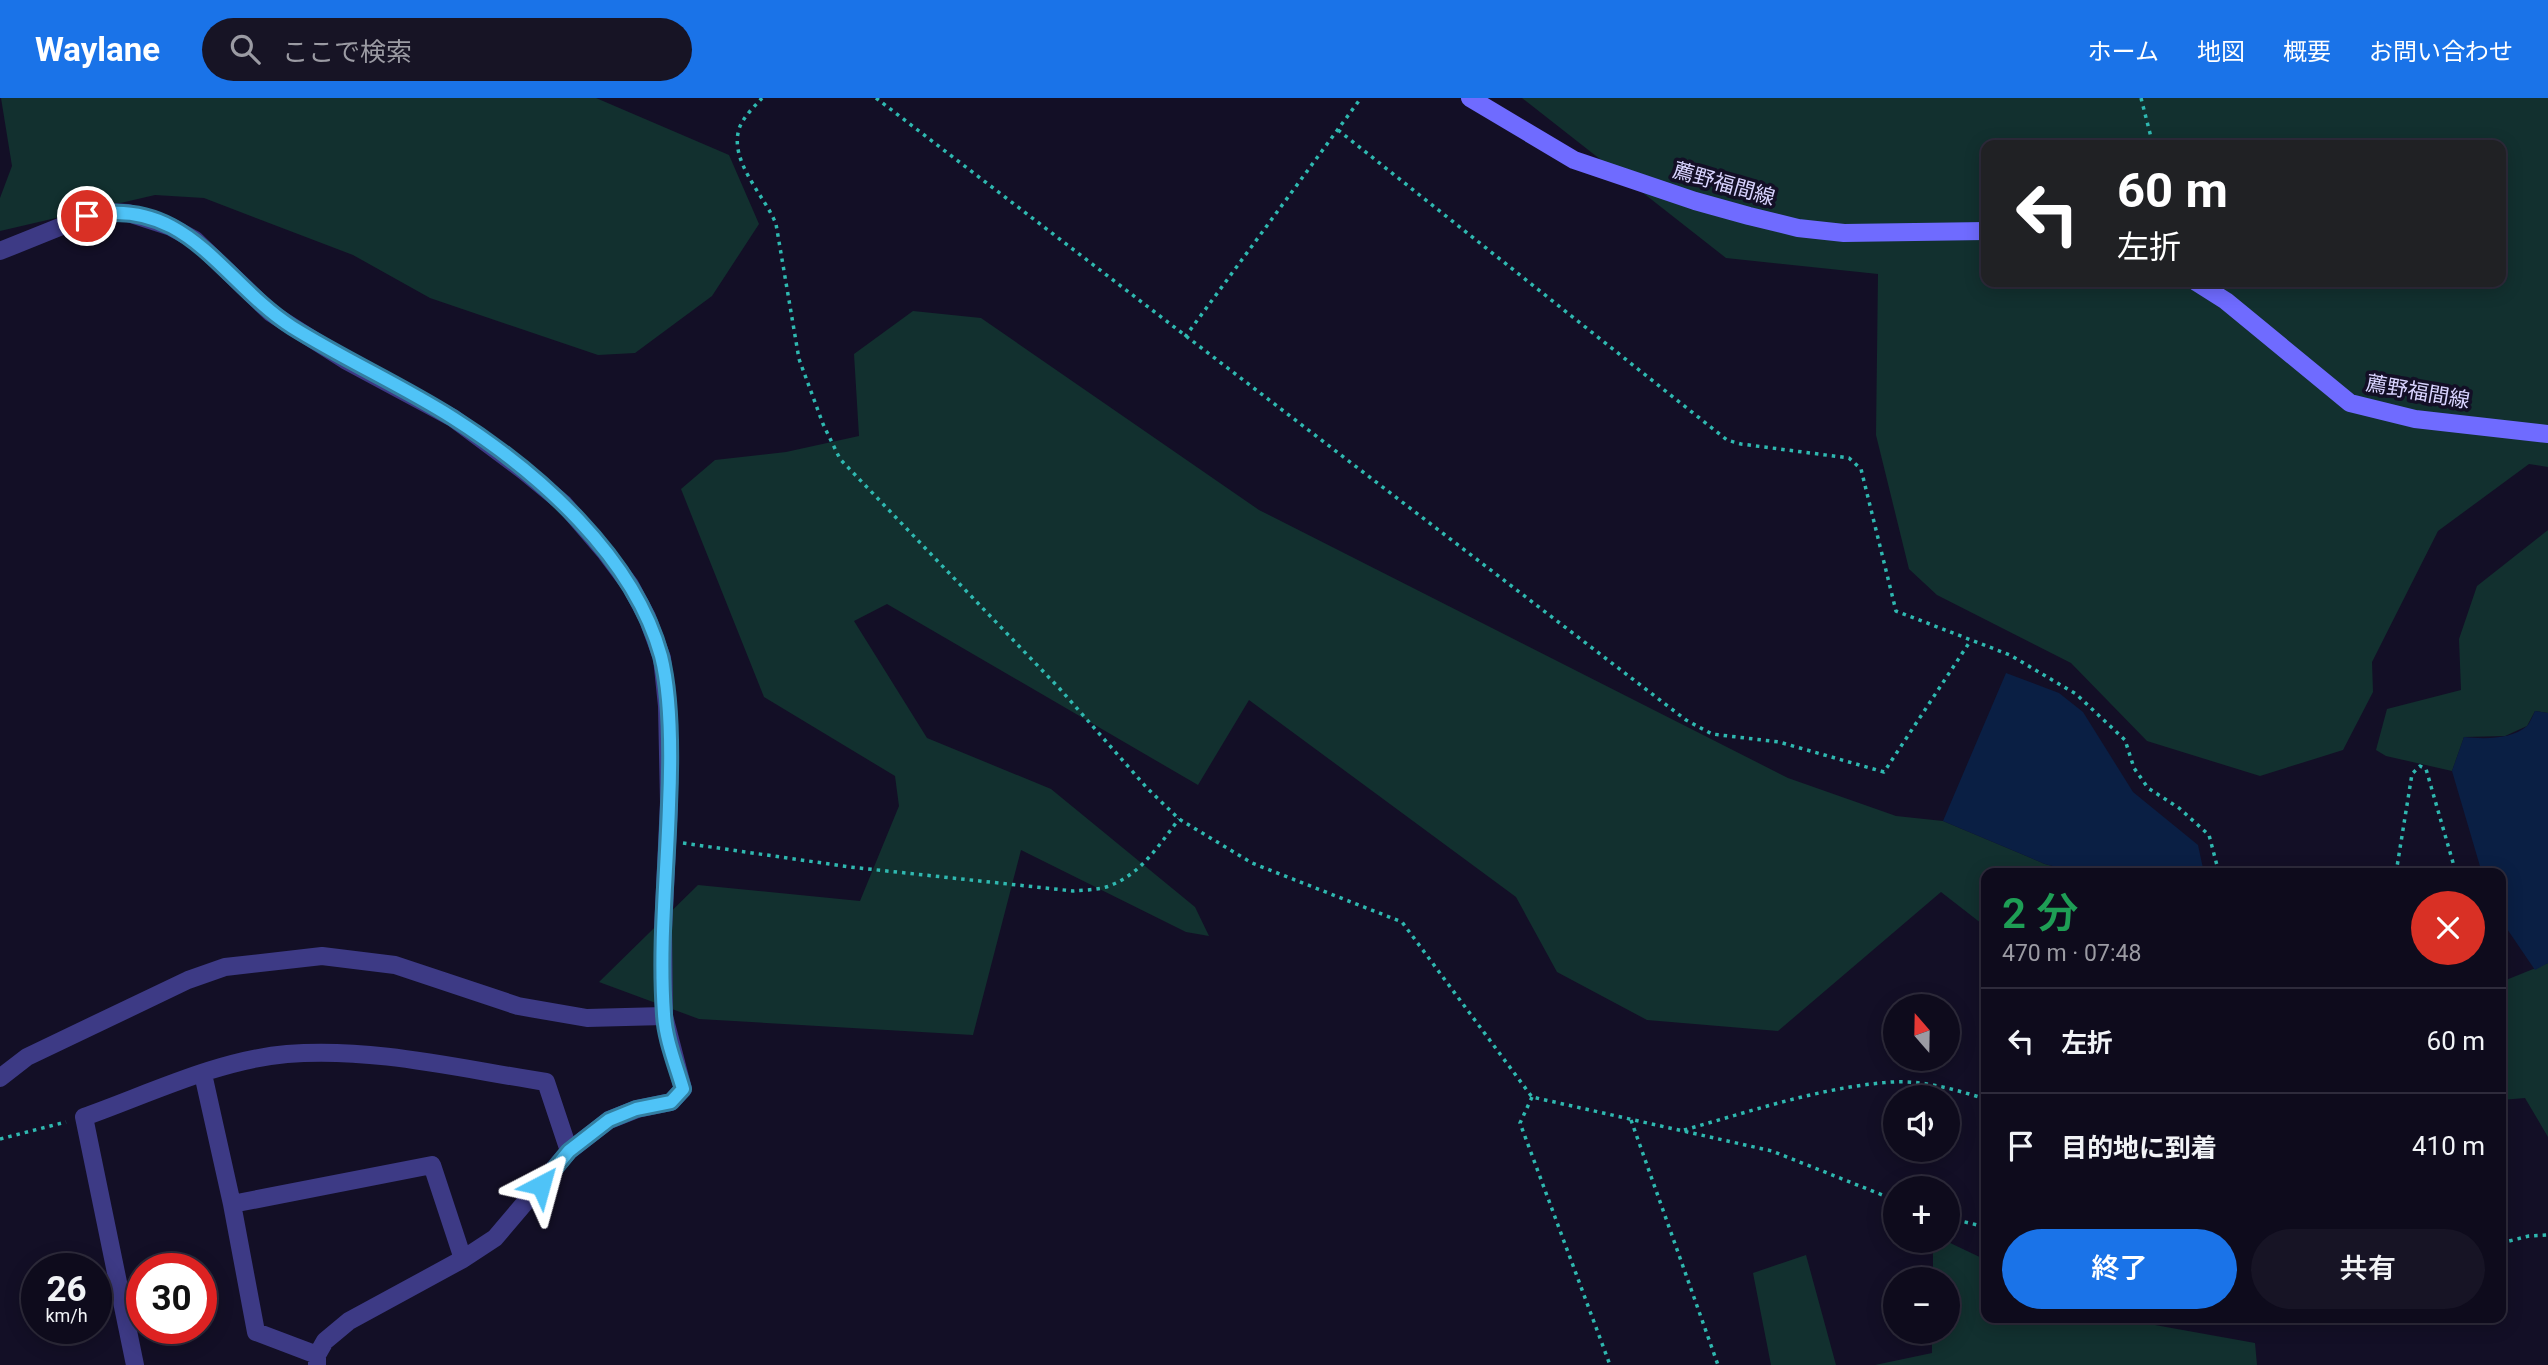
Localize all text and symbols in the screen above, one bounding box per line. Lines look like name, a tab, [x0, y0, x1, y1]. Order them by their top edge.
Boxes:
search box	[202, 18, 692, 81]
text: Waylane	[35, 30, 160, 69]
icon: search	[226, 30, 264, 68]
text: ここで検索	[282, 37, 412, 67]
text: ホーム	[2088, 38, 2159, 66]
text: 地図	[2197, 38, 2245, 66]
text: 概要	[2283, 38, 2331, 66]
text: お問い合わせ	[2369, 38, 2513, 66]
street label: 薦野福間線	[1670, 158, 1778, 210]
text: 60 m	[2117, 162, 2228, 219]
icon: left	[2002, 168, 2093, 259]
pin	[57, 186, 117, 246]
icon: arrive	[68, 197, 106, 235]
text: 左折	[2117, 228, 2181, 266]
street label: 薦野福間線	[2364, 371, 2472, 413]
text: 2 分	[2002, 889, 2078, 938]
button: close	[2411, 891, 2485, 965]
text: 470 m · 07:48	[2002, 940, 2141, 967]
north arrow	[1883, 994, 1960, 1071]
map controls	[1883, 994, 1960, 1344]
icon: left	[2002, 1022, 2040, 1060]
text: 60 m	[2427, 1026, 2485, 1056]
text: 左折	[2061, 1028, 2113, 1058]
button: sound	[1883, 1085, 1960, 1162]
icon: arrive	[2002, 1127, 2040, 1165]
text: 410 m	[2412, 1131, 2485, 1161]
text: 目的地に到着	[2061, 1133, 2217, 1163]
position arrow	[504, 1148, 578, 1222]
button: +	[1883, 1176, 1960, 1253]
button: 終了	[2002, 1229, 2237, 1309]
button: 共有	[2251, 1229, 2485, 1309]
speed limit sign: 30	[126, 1253, 217, 1344]
button: −	[1883, 1267, 1960, 1344]
text: 26	[46, 1269, 87, 1310]
text: km/h	[45, 1305, 88, 1326]

